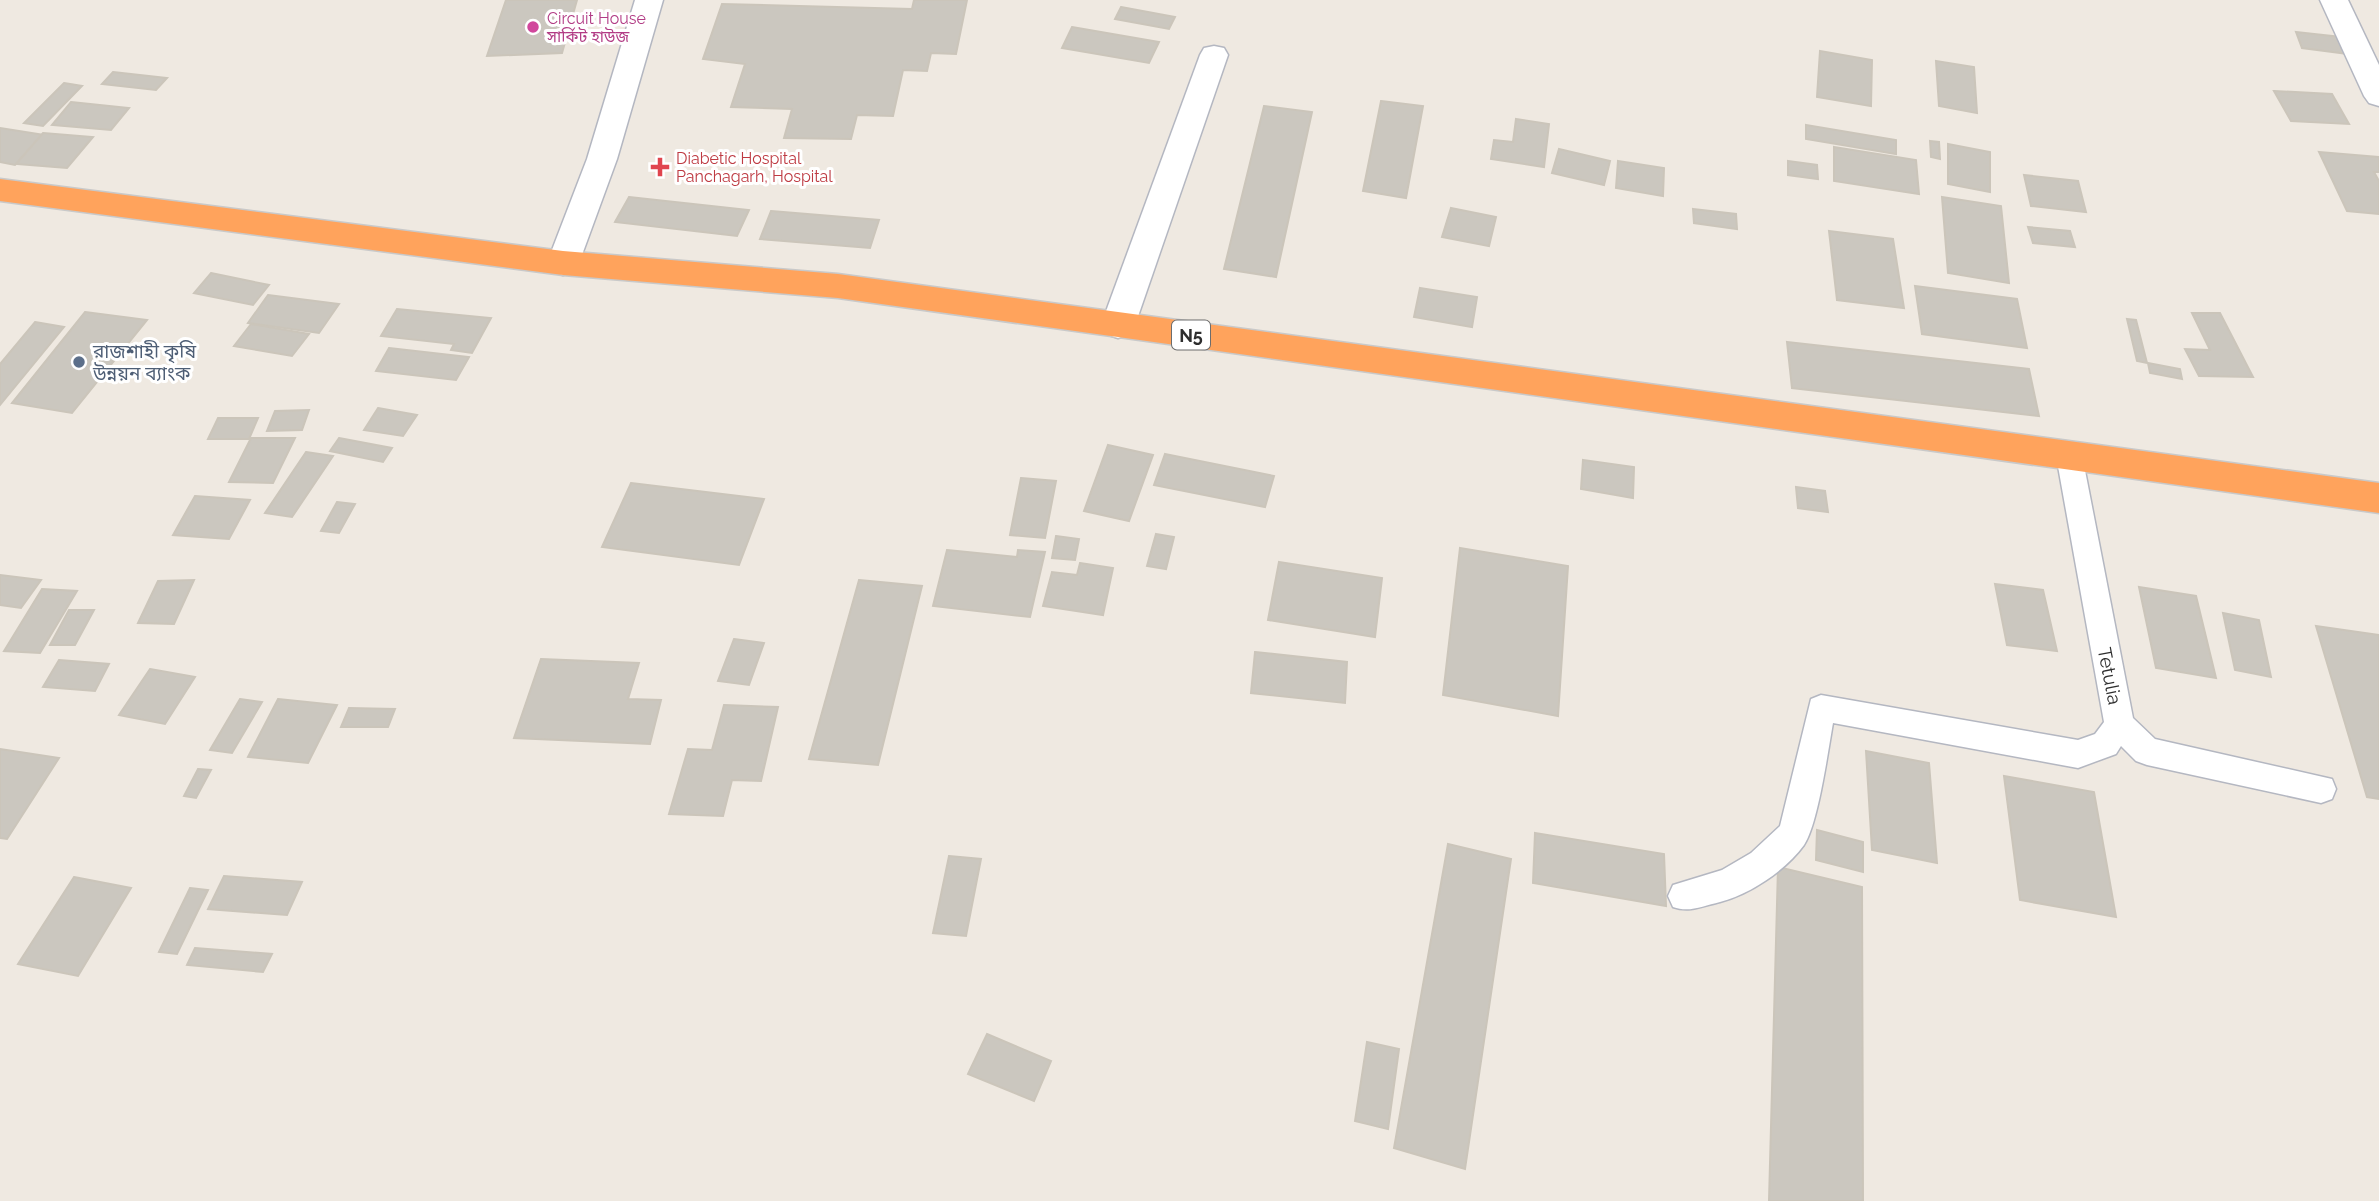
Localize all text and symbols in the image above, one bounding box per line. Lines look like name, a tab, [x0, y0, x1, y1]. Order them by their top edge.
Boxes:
place label: Circuit House সার্কিট হাউজ	[546, 9, 646, 46]
marker: Circuit House সার্কিট হাউজ	[525, 19, 541, 35]
place label: Diabetic Hospital Panchagarh, Hospital	[676, 149, 833, 186]
marker: Diabetic Hospital Panchagarh, Hospital	[650, 157, 670, 177]
road number: N5	[1172, 320, 1210, 349]
place label: রাজশাহী কৃষি উন্নয়ন ব্যাংক	[92, 340, 197, 384]
marker: রাজশাহী কৃষি উন্নয়ন ব্যাংক	[71, 354, 87, 370]
street label: Tetulia	[2094, 646, 2126, 706]

